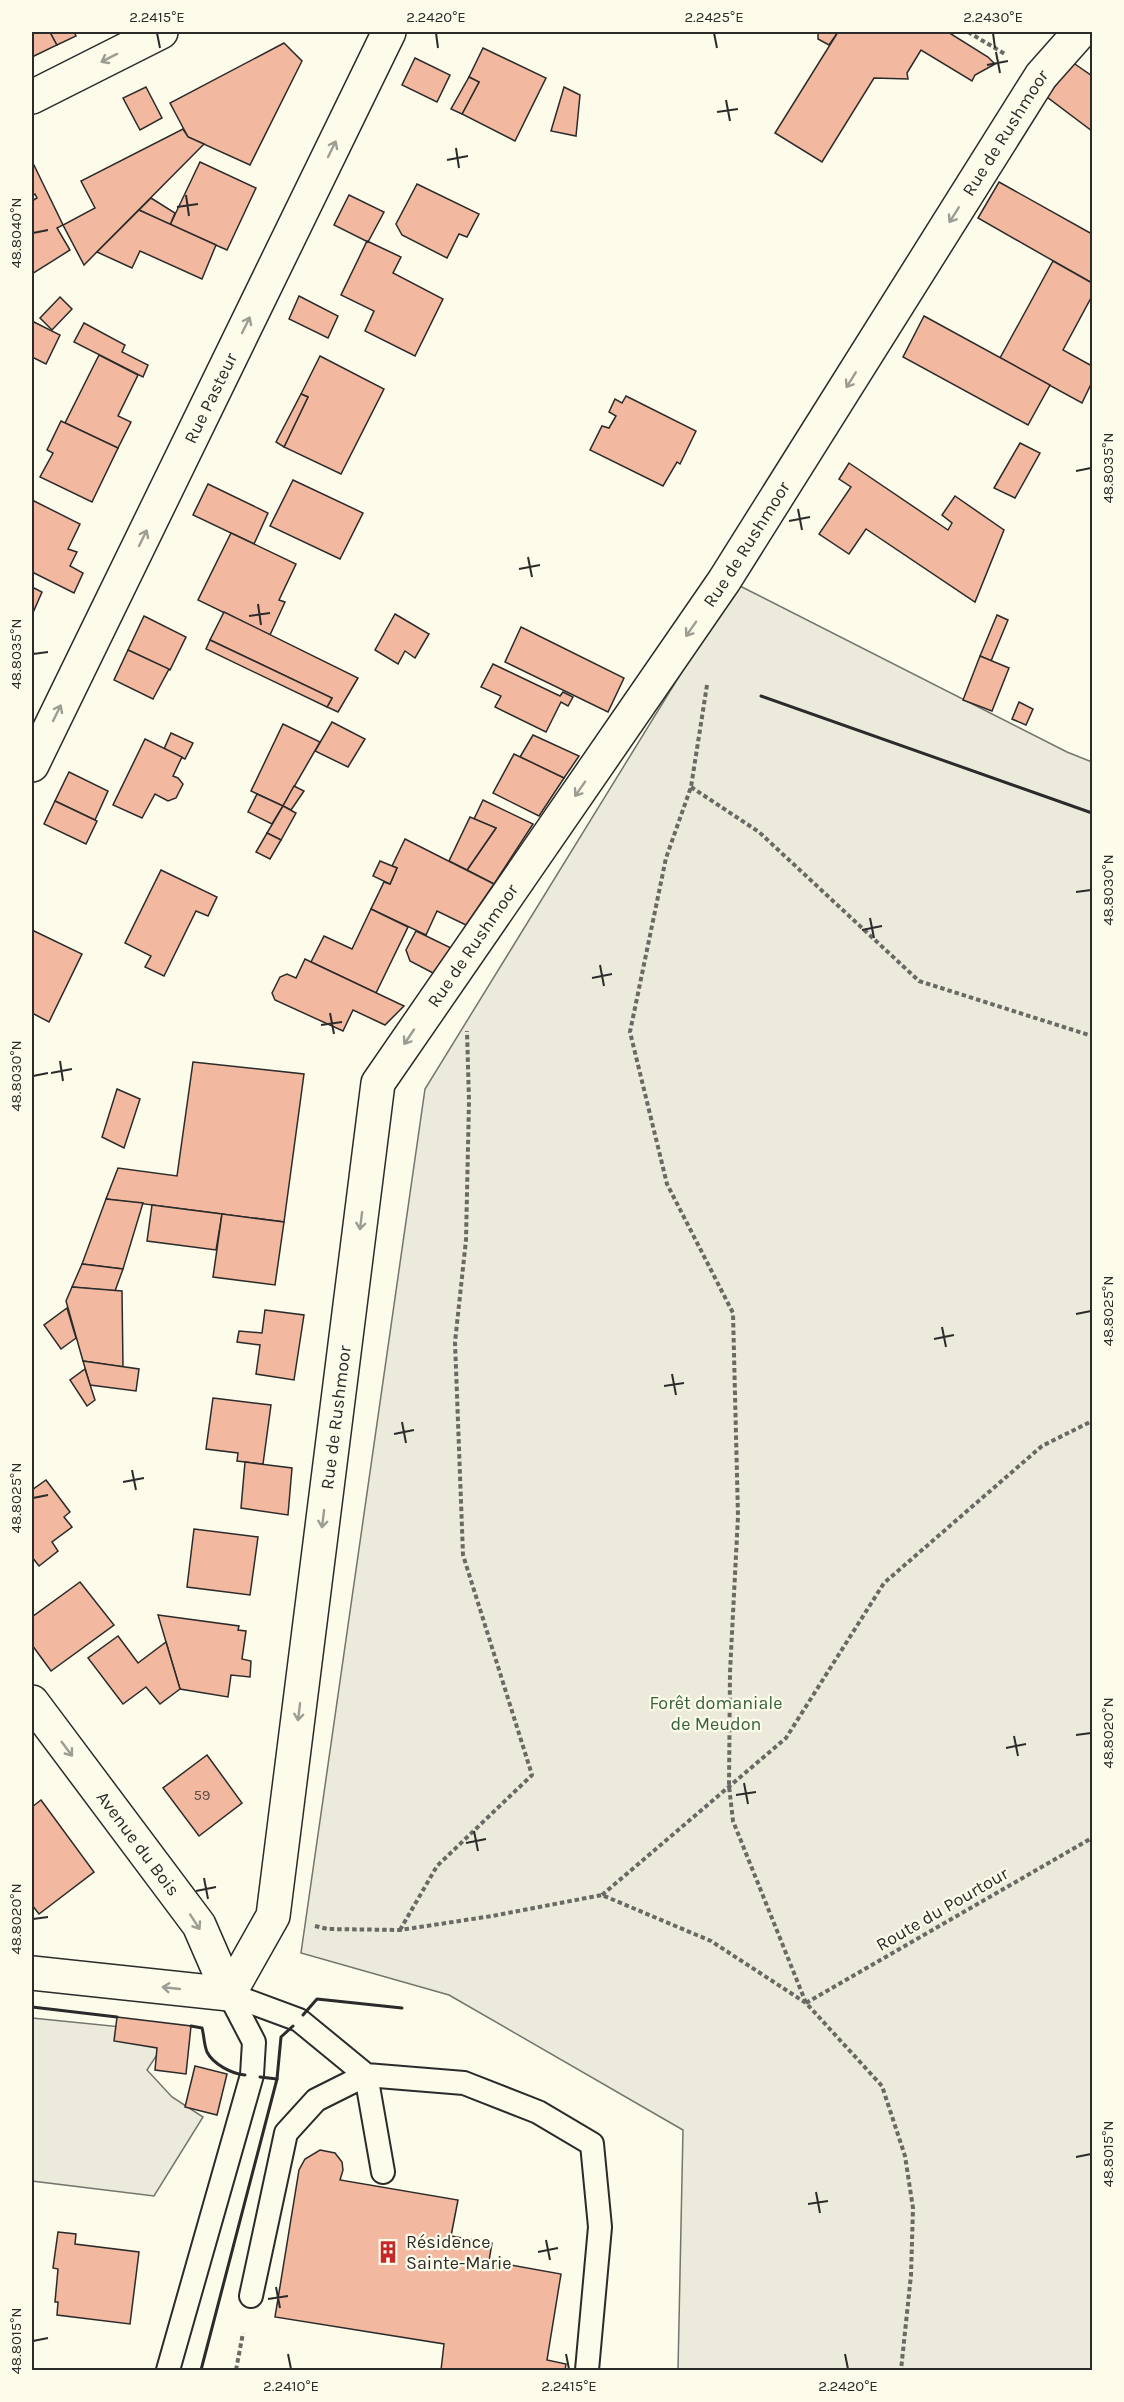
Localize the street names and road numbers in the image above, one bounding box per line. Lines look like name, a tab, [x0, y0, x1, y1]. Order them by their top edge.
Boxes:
street label: Rue de Rushmoor	[957, 64, 1053, 200]
street label: Rue Pasteur	[179, 349, 242, 447]
street label: Rue de Rushmoor	[698, 477, 795, 611]
street label: Rue de Rushmoor	[422, 879, 523, 1012]
street label: Rue de Rushmoor	[316, 1344, 356, 1491]
street label: Avenue du Bois	[92, 1787, 184, 1900]
street label: Route du Pourtour	[872, 1862, 1012, 1956]

